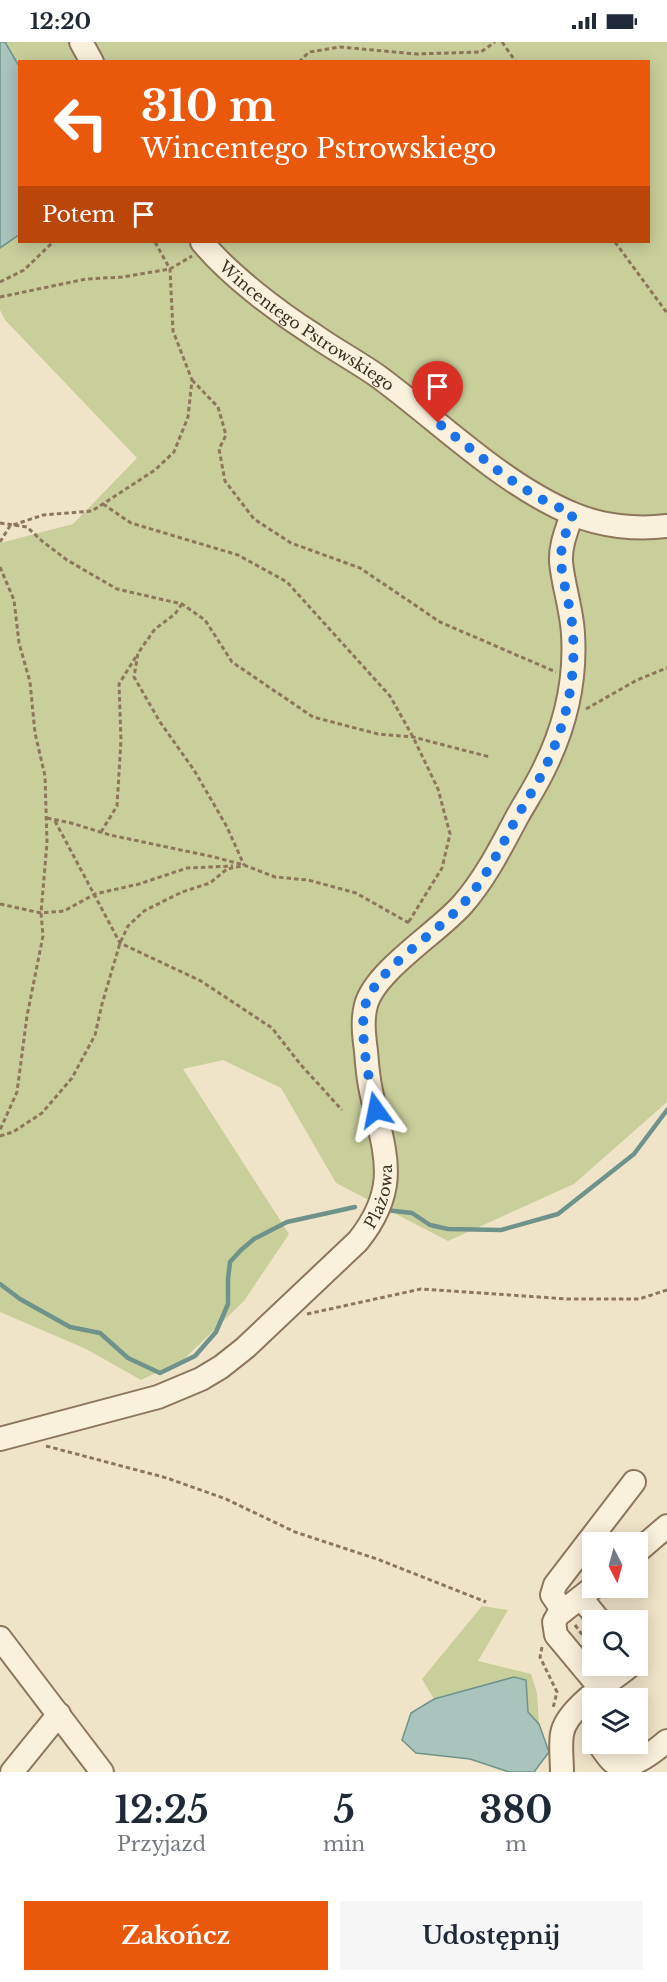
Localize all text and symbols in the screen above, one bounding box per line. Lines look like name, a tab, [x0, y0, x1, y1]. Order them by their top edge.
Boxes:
text: 12:20	[30, 8, 91, 35]
text: 310 m	[141, 80, 275, 132]
icon: left	[42, 84, 120, 162]
text: Wincentego Pstrowskiego	[141, 132, 496, 165]
icon: arrive	[127, 198, 160, 231]
text: Potem	[42, 201, 115, 228]
street label: Wincentego Pstrowskiego	[214, 256, 398, 395]
pin	[412, 361, 463, 423]
icon: arrive	[421, 370, 454, 403]
position arrow	[344, 1078, 408, 1142]
street label: Plażowa	[360, 1164, 396, 1232]
north arrow	[582, 1532, 648, 1598]
map controls	[582, 1532, 648, 1754]
button: search	[582, 1610, 648, 1676]
button: layers	[582, 1688, 648, 1754]
text: 12:25	[114, 1788, 209, 1833]
text: 5	[333, 1788, 355, 1833]
text: 380	[480, 1788, 553, 1833]
text: Przyjazd	[117, 1832, 206, 1856]
text: min	[323, 1832, 365, 1856]
text: m	[505, 1832, 527, 1856]
button: Zakończ	[24, 1901, 328, 1970]
button: Udostępnij	[340, 1901, 643, 1970]

